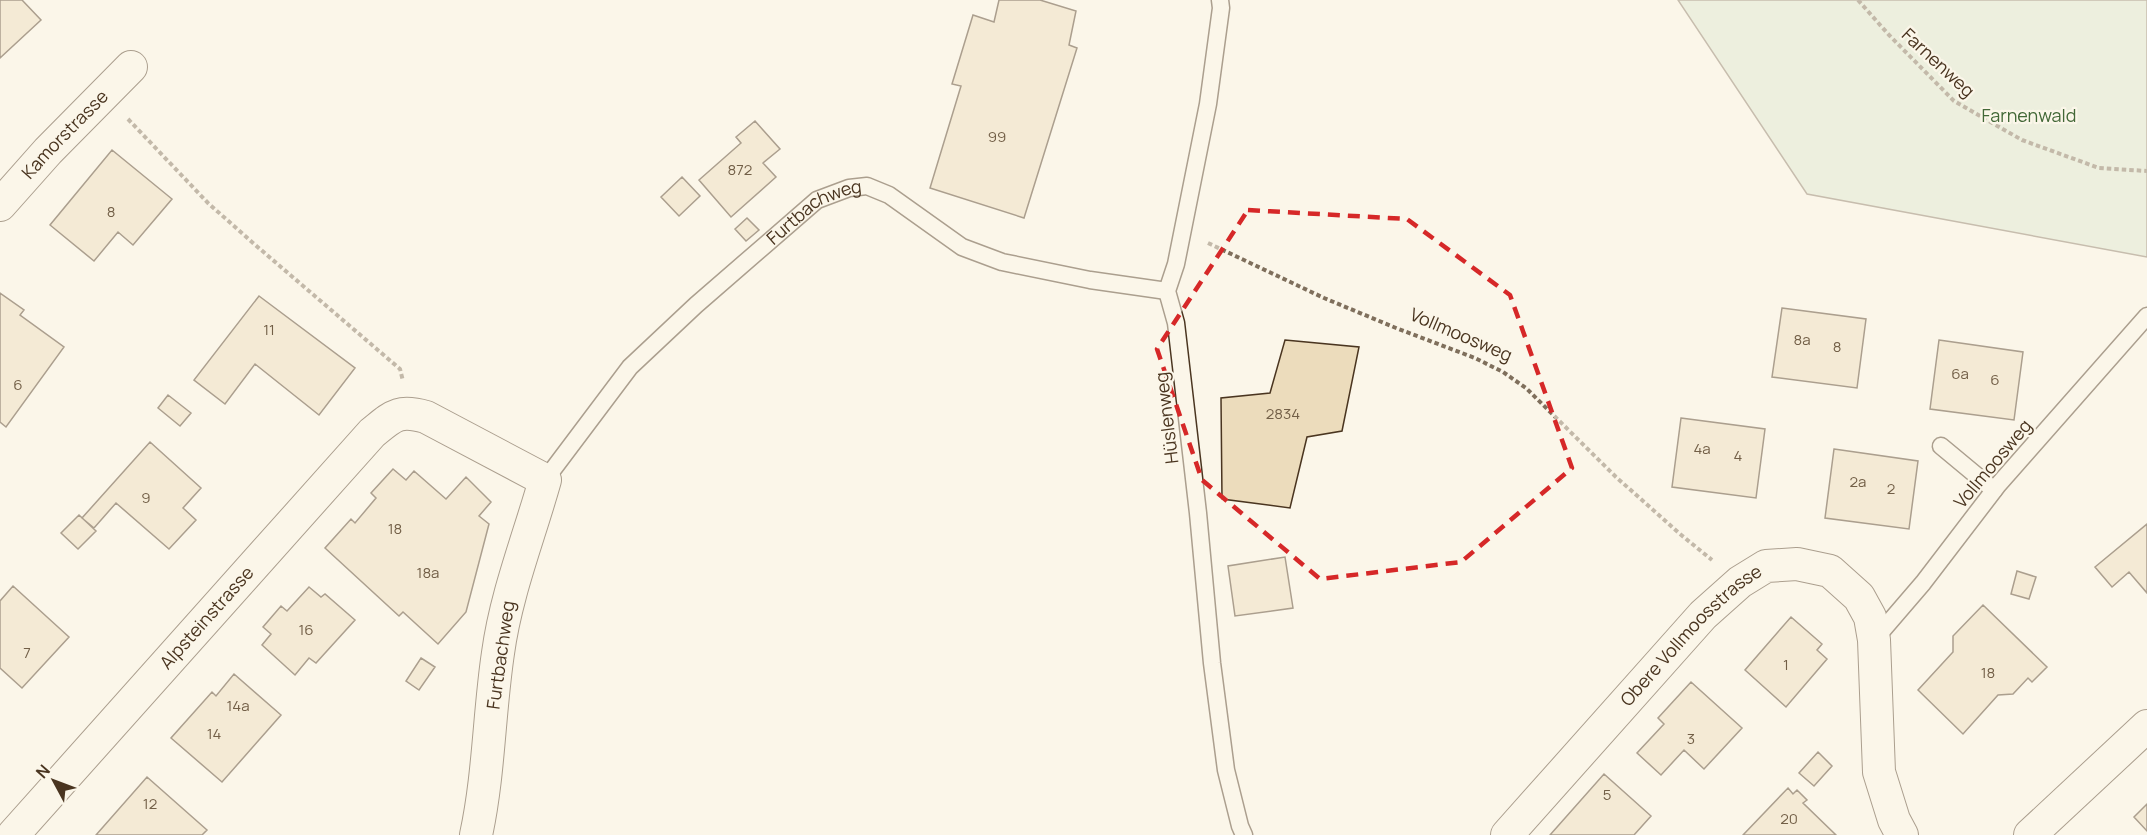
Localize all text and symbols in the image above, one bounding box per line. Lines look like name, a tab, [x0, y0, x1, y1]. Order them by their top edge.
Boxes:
street label: Farnenweg	[1897, 22, 1980, 102]
street label: Kamorstrasse	[16, 84, 113, 184]
park label: Farnenwald	[1982, 103, 2076, 127]
house number: 99	[988, 126, 1006, 147]
house number: 872	[728, 159, 752, 180]
street label: Furtbachweg	[761, 174, 863, 250]
house number: 8	[107, 201, 115, 222]
street label: Vollmoosweg	[1407, 302, 1516, 366]
house number: 11	[263, 319, 275, 340]
house number: 8a	[1793, 329, 1811, 350]
house number: 8	[1833, 336, 1841, 357]
house number: 6a	[1951, 363, 1969, 384]
house number: 6	[1990, 369, 2000, 390]
street label: Hüslenweg	[1148, 371, 1184, 465]
house number: 6	[13, 374, 23, 395]
house number: 2834	[1266, 403, 1300, 424]
street label: Vollmoosweg	[1948, 414, 2036, 513]
house number: 4a	[1693, 438, 1711, 459]
house number: 4	[1734, 445, 1743, 466]
house number: 2a	[1850, 471, 1866, 492]
house number: 2	[1887, 478, 1895, 499]
house number: 9	[141, 487, 151, 508]
house number: 18	[388, 518, 402, 539]
street label: Obere Vollmoosstrasse	[1614, 559, 1766, 711]
street label: Alpsteinstrasse	[154, 561, 258, 674]
house number: 18a	[417, 562, 439, 583]
street label: Furtbachweg	[481, 599, 520, 711]
house number: 16	[298, 619, 314, 640]
house number: 7	[23, 642, 31, 663]
house number: 1	[1783, 654, 1789, 675]
house number: 18	[1981, 662, 1995, 683]
house number: 14a	[226, 695, 250, 716]
house number: 14	[207, 723, 221, 744]
house number: 3	[1687, 728, 1695, 749]
north arrow	[24, 751, 84, 811]
text: N	[31, 760, 55, 783]
house number: 5	[1603, 784, 1611, 805]
house number: 12	[143, 793, 157, 814]
house number: 20	[1780, 808, 1798, 829]

